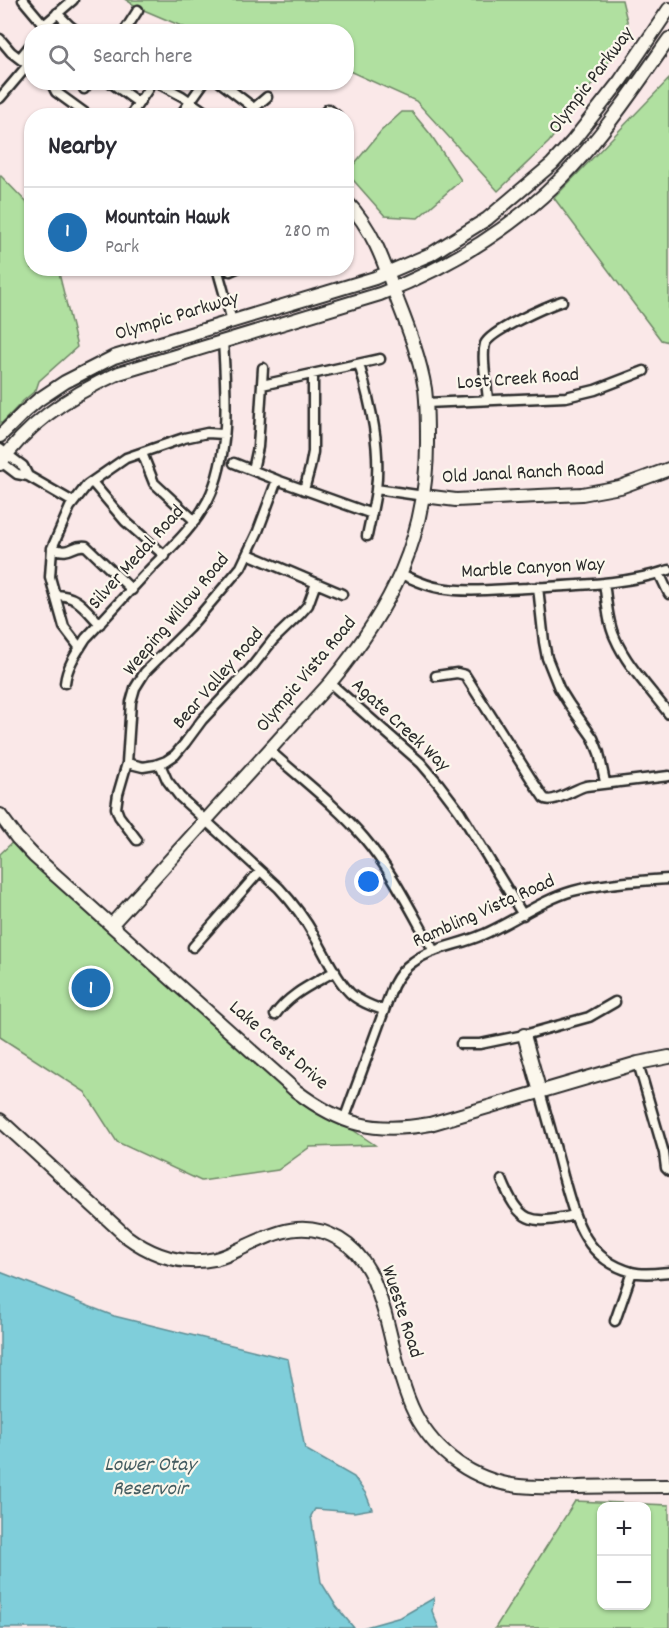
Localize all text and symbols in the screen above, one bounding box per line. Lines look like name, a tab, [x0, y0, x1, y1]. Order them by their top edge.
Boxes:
street label: Olympic Parkway	[542, 21, 642, 141]
search box	[24, 24, 354, 90]
icon: search	[45, 41, 78, 74]
text: Search here	[93, 42, 192, 73]
text: Nearby	[48, 129, 116, 166]
text: Mountain Hawk	[105, 203, 230, 234]
text: 1	[65, 218, 70, 246]
text: 280 m	[284, 218, 330, 246]
text: Park	[105, 234, 139, 262]
street label: Olympic Parkway	[112, 285, 243, 349]
street label: Lost Creek Road	[456, 362, 580, 398]
street label: Old Janal Ranch Road	[441, 456, 605, 492]
street label: Silver Medal Road	[82, 499, 192, 617]
street label: Weeping Willow Road	[117, 547, 237, 683]
street label: Marble Canyon Way	[461, 551, 606, 587]
street label: Olympic Vista Road	[250, 611, 364, 739]
street label: Bear Valley Road	[167, 622, 271, 736]
street label: Agate Creek Way	[344, 673, 456, 780]
your location	[354, 867, 383, 896]
street label: Rambling Vista Road	[408, 868, 560, 956]
pin: 1	[72, 966, 110, 1010]
street label: Lake Crest Drive	[222, 995, 334, 1097]
street label: Wueste Road	[373, 1262, 429, 1362]
water label: Lower Otay Reservoir	[104, 1451, 198, 1505]
map controls	[597, 1502, 651, 1610]
button: +	[597, 1502, 651, 1556]
button: −	[597, 1556, 651, 1610]

